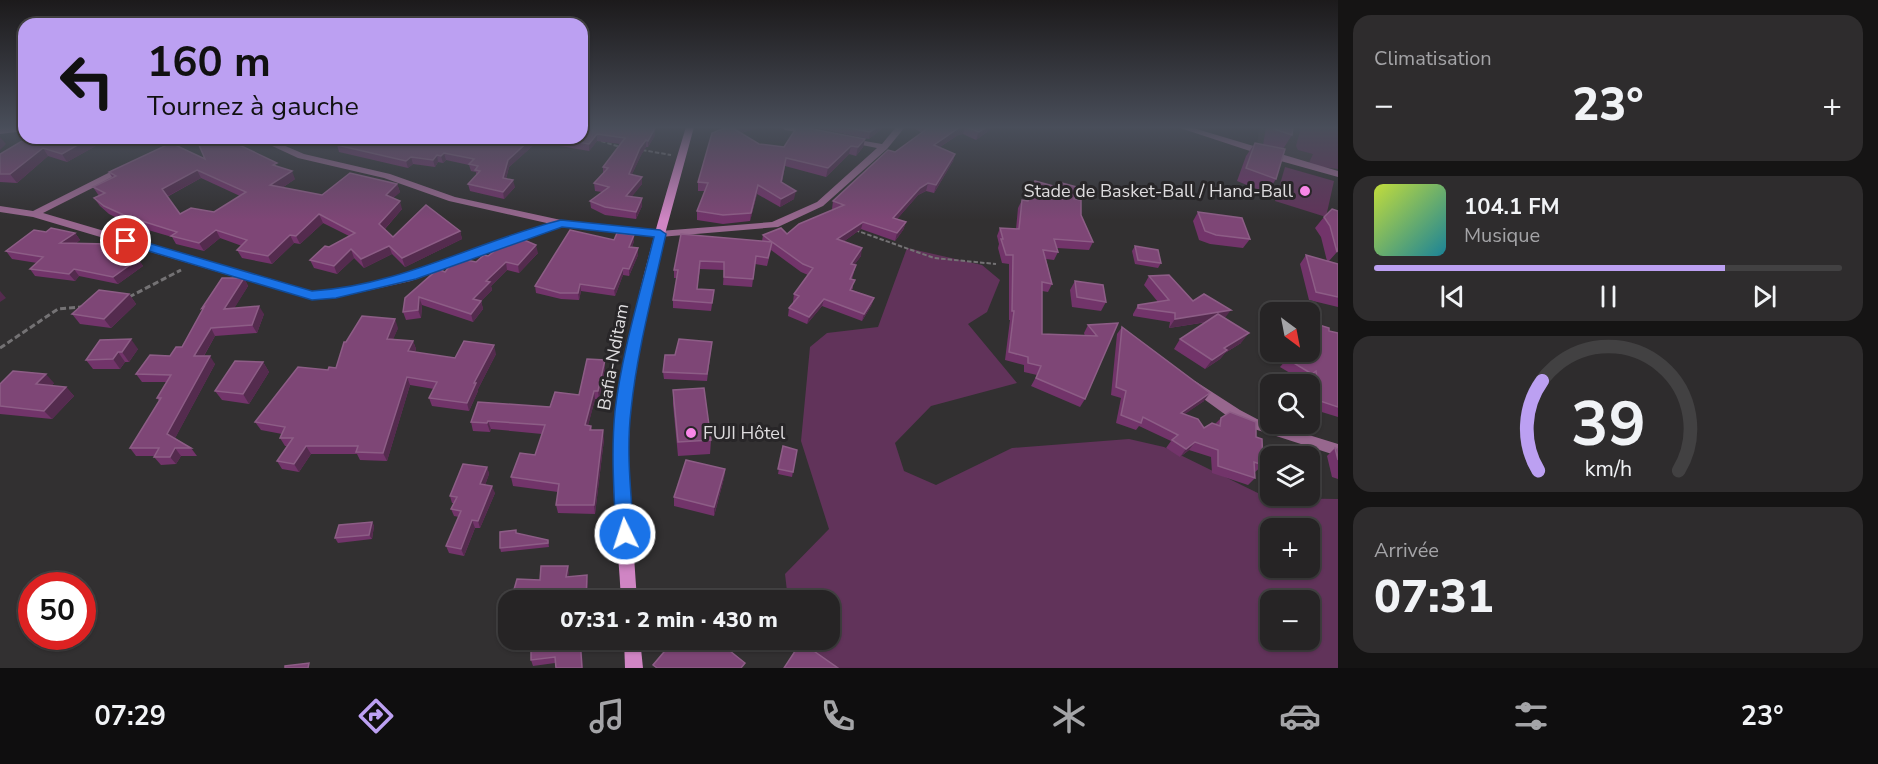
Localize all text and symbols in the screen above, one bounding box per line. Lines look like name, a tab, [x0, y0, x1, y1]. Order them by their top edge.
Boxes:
text: 160 m	[147, 34, 271, 91]
icon: left	[48, 42, 126, 120]
text: Climatisation	[1374, 45, 1492, 72]
text: 23°	[1572, 75, 1644, 136]
text: −	[1374, 83, 1394, 128]
text: +	[1822, 83, 1842, 128]
text: Tournez à gauche	[147, 88, 359, 125]
place label: Stade de Basket-Ball / Hand-Ball	[1024, 179, 1294, 203]
marker: Stade de Basket-Ball / Hand-Ball	[1298, 184, 1312, 198]
text: 104.1 FM	[1464, 192, 1560, 222]
pin	[100, 215, 151, 266]
text: Musique	[1464, 222, 1540, 249]
icon: arrive	[109, 224, 142, 257]
icon: previous	[1436, 280, 1469, 313]
icon: pause	[1592, 280, 1625, 313]
icon: next	[1748, 280, 1781, 313]
street label: Bafia-Nditam	[592, 302, 634, 412]
north arrow	[1260, 302, 1320, 362]
map controls	[1260, 302, 1320, 650]
button: search	[1260, 374, 1320, 434]
text: 39	[1571, 383, 1645, 468]
place label: FUJI Hôtel	[703, 421, 786, 445]
marker: FUJI Hôtel	[684, 426, 698, 440]
button: layers	[1260, 446, 1320, 506]
text: km/h	[1584, 455, 1632, 485]
position arrow	[593, 502, 657, 566]
button: +	[1260, 518, 1320, 578]
text: Arrivée	[1374, 537, 1439, 564]
text: 07:31	[1374, 567, 1494, 628]
speed limit sign: 50	[18, 572, 96, 650]
button: −	[1260, 590, 1320, 650]
text: 07:31 · 2 min · 430 m	[560, 605, 778, 635]
icon: directions	[355, 695, 397, 737]
icon: music	[586, 695, 628, 737]
icon: phone	[817, 695, 859, 737]
icon: climate	[1048, 695, 1090, 737]
icon: car	[1279, 695, 1321, 737]
icon: filters	[1510, 695, 1552, 737]
text: 07:29	[94, 698, 166, 735]
text: 23°	[1741, 698, 1783, 735]

